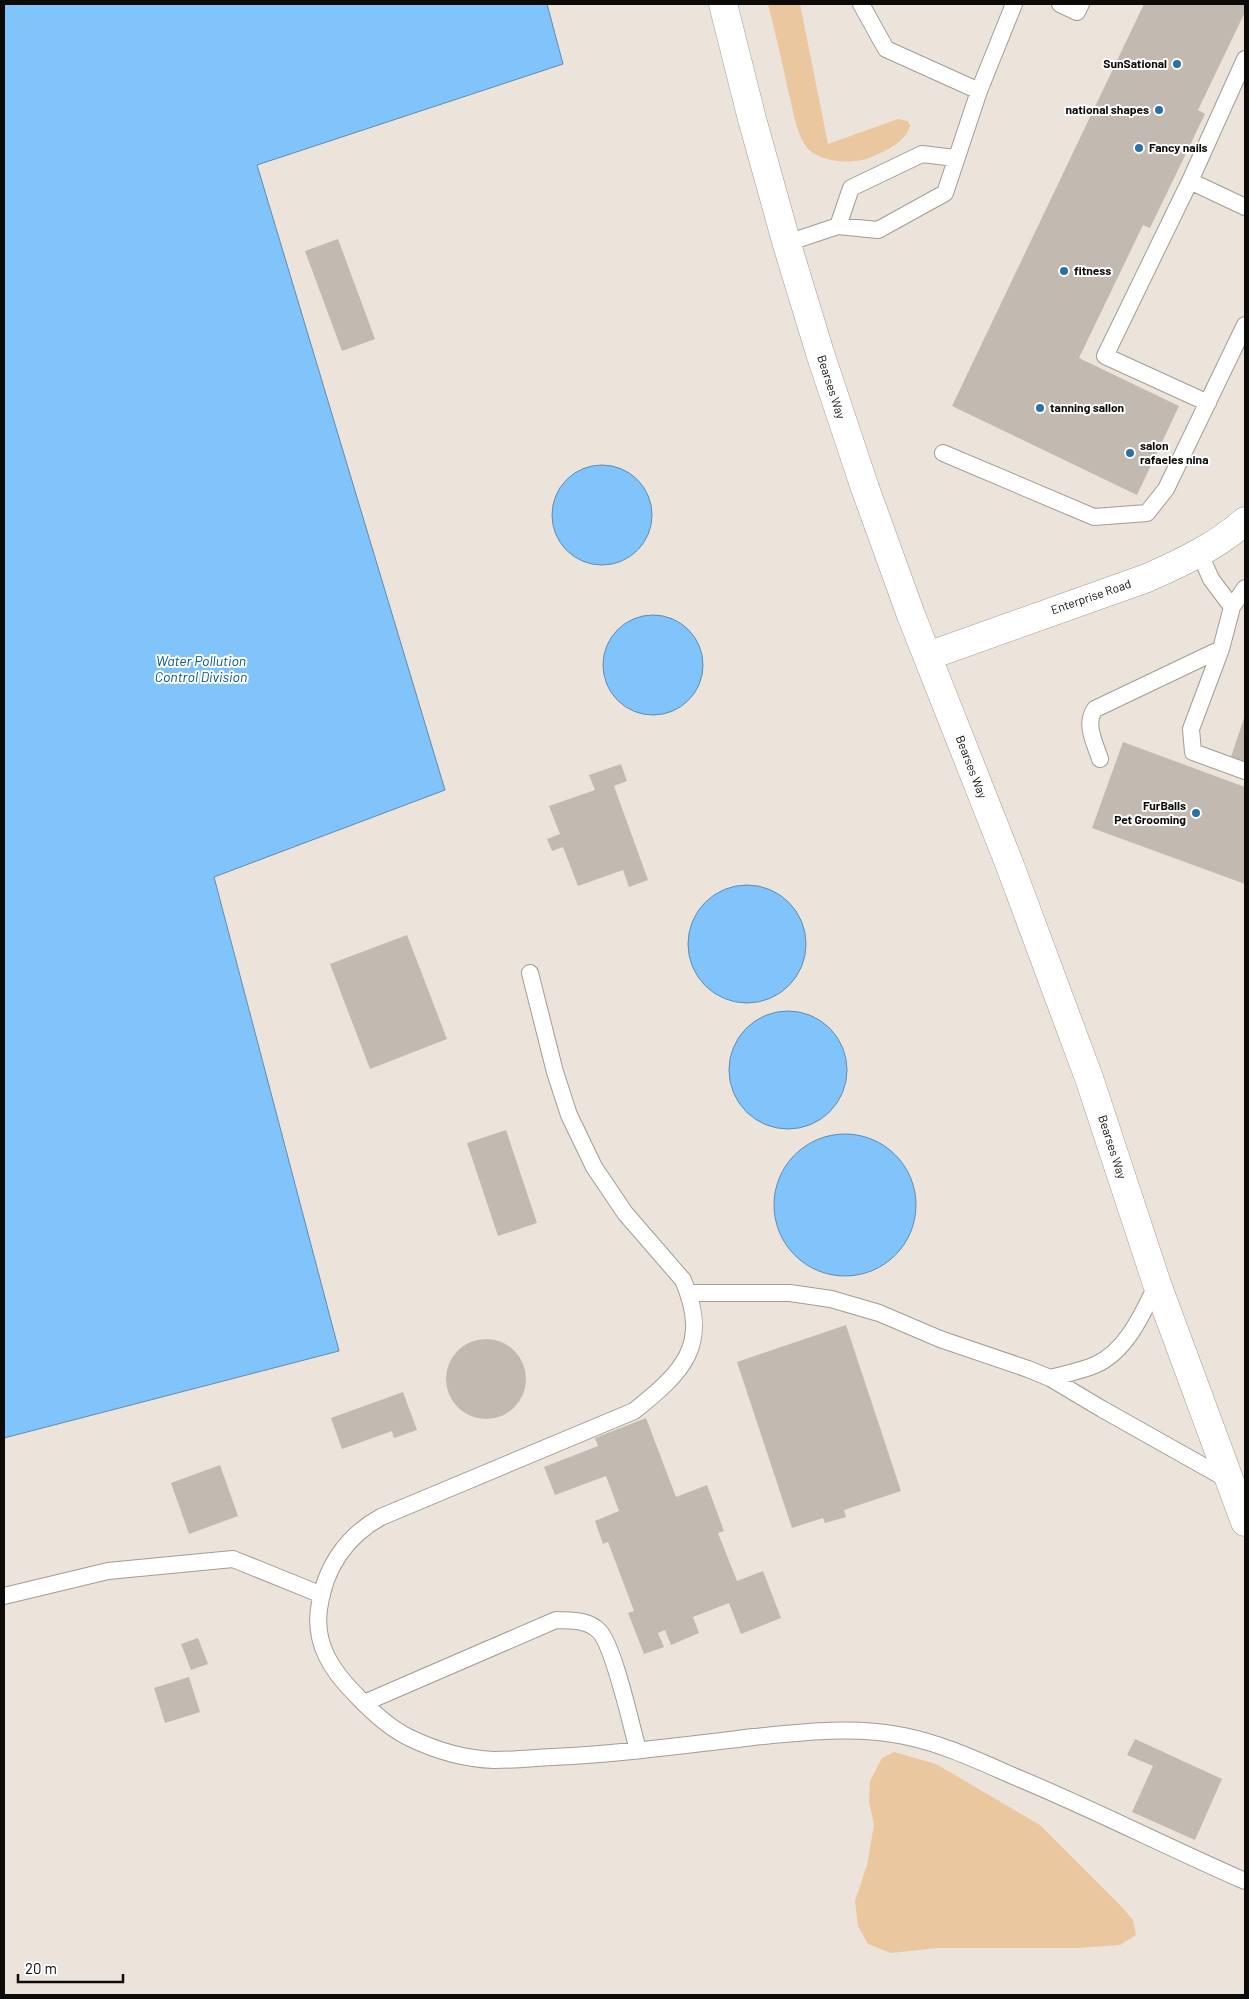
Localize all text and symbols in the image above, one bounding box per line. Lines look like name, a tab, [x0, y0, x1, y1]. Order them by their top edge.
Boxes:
place label: SunSational	[1103, 56, 1167, 70]
marker: SunSational	[1171, 58, 1183, 70]
place label: national shapes	[1066, 102, 1149, 116]
marker: national shapes	[1153, 104, 1165, 116]
place label: Fancy nails	[1149, 140, 1208, 154]
marker: Fancy nails	[1133, 142, 1145, 154]
place label: fitness	[1074, 263, 1111, 277]
marker: fitness	[1058, 265, 1070, 277]
street label: Bearses Way	[815, 353, 849, 421]
place label: tanning sallon	[1050, 400, 1124, 414]
marker: tanning sallon	[1034, 402, 1046, 414]
place label: salon rafaeles nina	[1140, 438, 1209, 466]
marker: salon rafaeles nina	[1124, 447, 1136, 459]
street label: Enterprise Road	[1049, 576, 1133, 616]
water label: Water Pollution Control Division	[155, 652, 247, 685]
street label: Bearses Way	[954, 733, 990, 800]
place label: FurBalls Pet Grooming	[1114, 798, 1186, 826]
marker: FurBalls Pet Grooming	[1190, 807, 1202, 819]
street label: Bearses Way	[1096, 1113, 1130, 1181]
scale bar	[18, 1952, 122, 1984]
text: 20 m	[25, 1959, 57, 1977]

